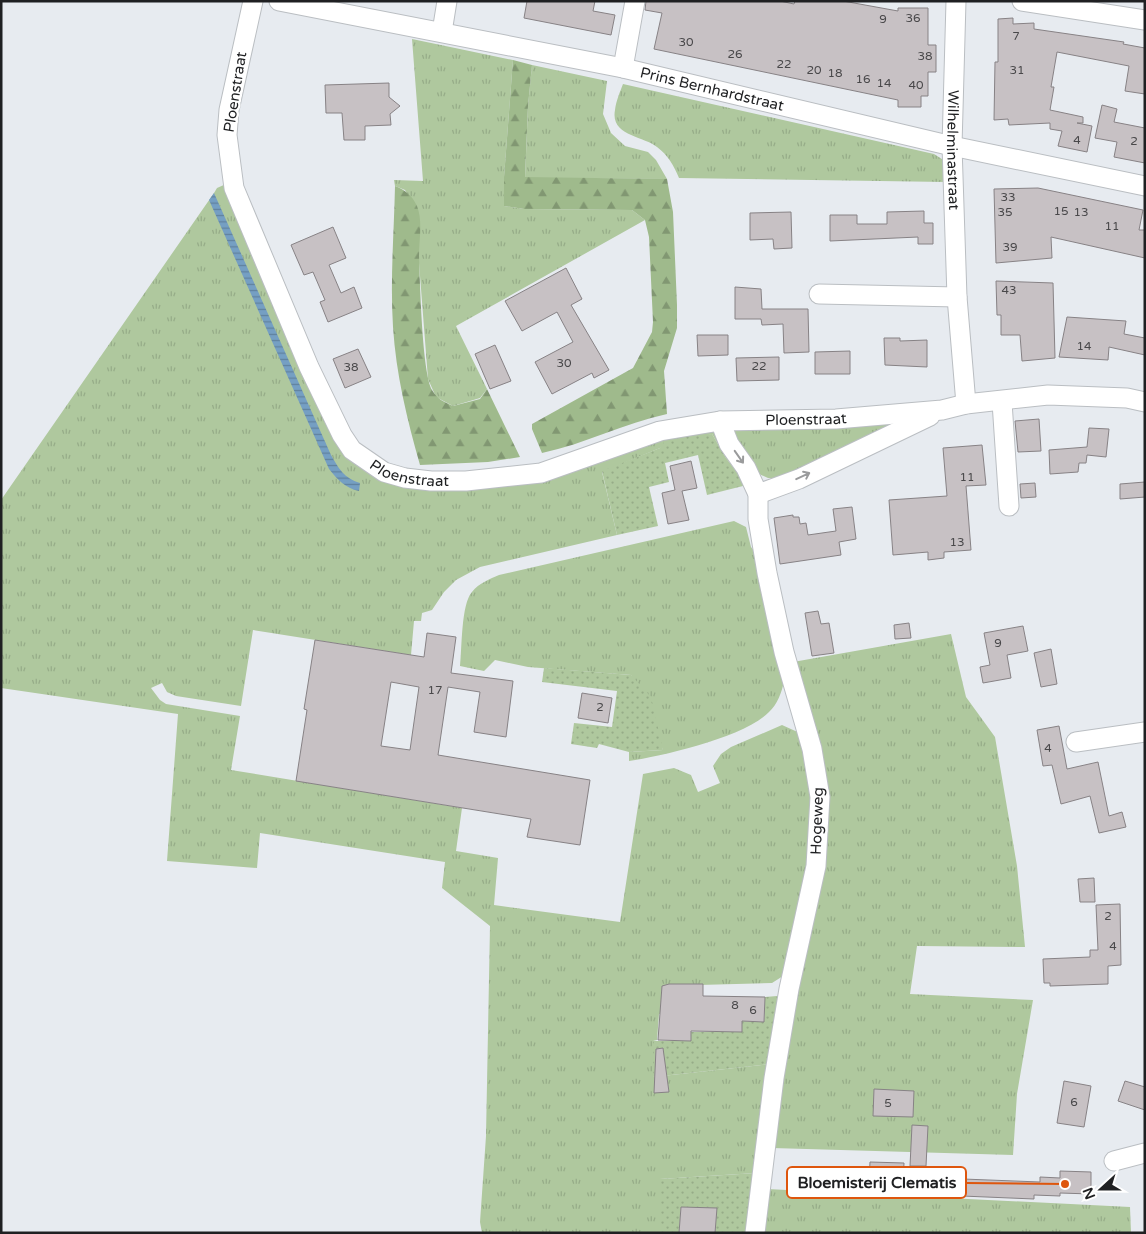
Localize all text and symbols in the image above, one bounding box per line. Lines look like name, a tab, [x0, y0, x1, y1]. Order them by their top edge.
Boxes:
house number: 36	[905, 11, 921, 25]
house number: 9	[879, 12, 887, 26]
house number: 7	[1012, 29, 1020, 43]
house number: 30	[678, 35, 694, 49]
house number: 26	[727, 47, 743, 61]
house number: 38	[917, 49, 933, 63]
street label: Ploenstraat	[220, 50, 250, 134]
house number: 22	[776, 57, 792, 71]
street label: Prins Bernhardstraat	[638, 63, 786, 115]
house number: 20	[806, 63, 822, 77]
house number: 31	[1009, 63, 1025, 77]
house number: 18	[827, 66, 843, 80]
house number: 16	[855, 72, 871, 86]
house number: 14	[876, 76, 892, 90]
house number: 40	[908, 78, 924, 92]
street label: Wilhelminastraat	[943, 90, 963, 211]
house number: 4	[1073, 133, 1081, 147]
house number: 2	[1130, 134, 1138, 148]
house number: 33	[1000, 190, 1016, 204]
house number: 15	[1053, 204, 1069, 218]
house number: 35	[997, 205, 1013, 219]
house number: 13	[1073, 205, 1089, 219]
house number: 11	[1104, 219, 1120, 233]
house number: 39	[1002, 240, 1018, 254]
house number: 43	[1001, 283, 1017, 297]
house number: 14	[1076, 339, 1092, 353]
house number: 30	[556, 356, 572, 370]
house number: 22	[751, 359, 767, 373]
house number: 38	[343, 360, 359, 374]
street label: Ploenstraat	[765, 409, 848, 429]
one-way arrow	[734, 450, 744, 464]
street label: Ploenstraat	[366, 456, 449, 490]
house number: 11	[959, 470, 975, 484]
one-way arrow	[795, 471, 810, 481]
house number: 13	[949, 535, 965, 549]
house number: 9	[994, 636, 1002, 650]
house number: 17	[427, 683, 443, 697]
house number: 2	[596, 700, 604, 714]
house number: 4	[1044, 741, 1052, 755]
street label: Hogeweg	[807, 787, 827, 855]
house number: 2	[1104, 909, 1112, 923]
house number: 4	[1109, 939, 1117, 953]
house number: 8	[731, 998, 739, 1012]
house number: 6	[749, 1003, 757, 1017]
house number: 6	[1070, 1095, 1078, 1109]
house number: 5	[884, 1096, 892, 1110]
north arrow	[1076, 1164, 1126, 1214]
callout: Bloemisterij Clematis	[787, 1167, 966, 1198]
text: Bloemisterij Clematis	[798, 1173, 957, 1193]
text: N	[1079, 1185, 1099, 1202]

